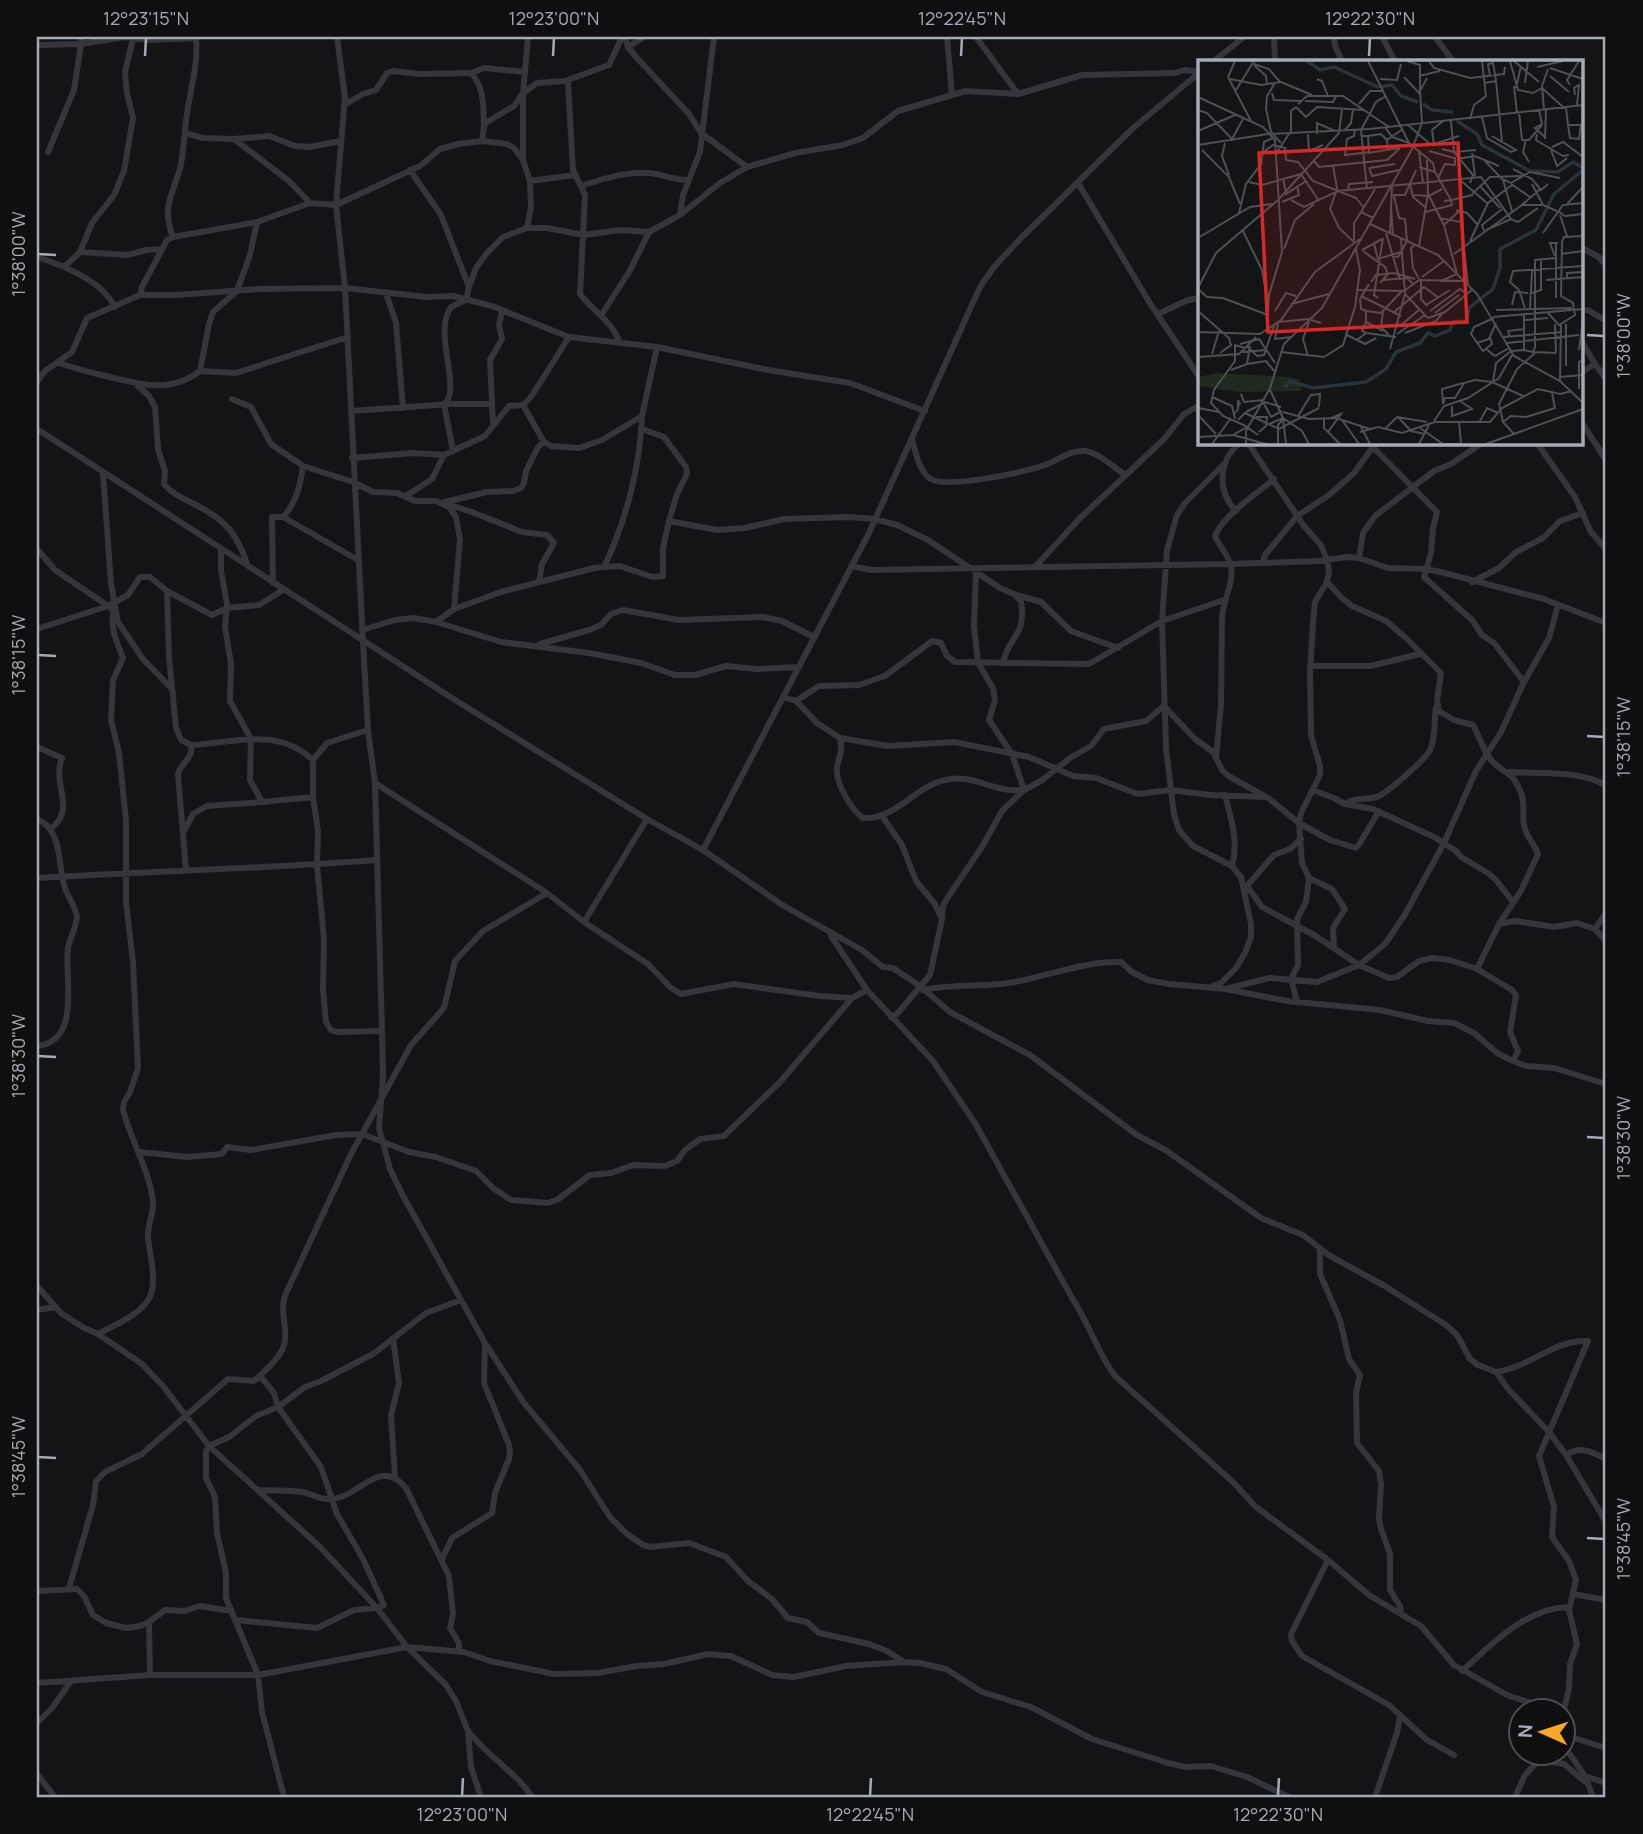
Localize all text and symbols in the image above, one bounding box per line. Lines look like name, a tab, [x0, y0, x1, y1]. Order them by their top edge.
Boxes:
text: 12°23'15"N	[103, 6, 189, 30]
text: 12°23'00"N	[509, 6, 599, 30]
text: 12°22'45"N	[918, 6, 1006, 30]
text: 12°22'30"N	[1325, 6, 1415, 30]
inset map	[1198, 60, 1584, 444]
text: 1°38'00"W	[6, 211, 30, 297]
text: 1°38'00"W	[1611, 293, 1635, 379]
text: 1°38'15"W	[6, 615, 30, 695]
text: 1°38'15"W	[1611, 697, 1635, 777]
text: 1°38'30"W	[6, 1014, 30, 1098]
text: 1°38'30"W	[1611, 1096, 1635, 1180]
text: 1°38'45"W	[6, 1416, 30, 1498]
text: 1°38'45"W	[1611, 1498, 1635, 1580]
north arrow	[1506, 1698, 1576, 1768]
text: N	[1512, 1724, 1538, 1739]
text: 12°23'00"N	[417, 1802, 507, 1826]
text: 12°22'45"N	[826, 1802, 914, 1826]
text: 12°22'30"N	[1233, 1802, 1323, 1826]

